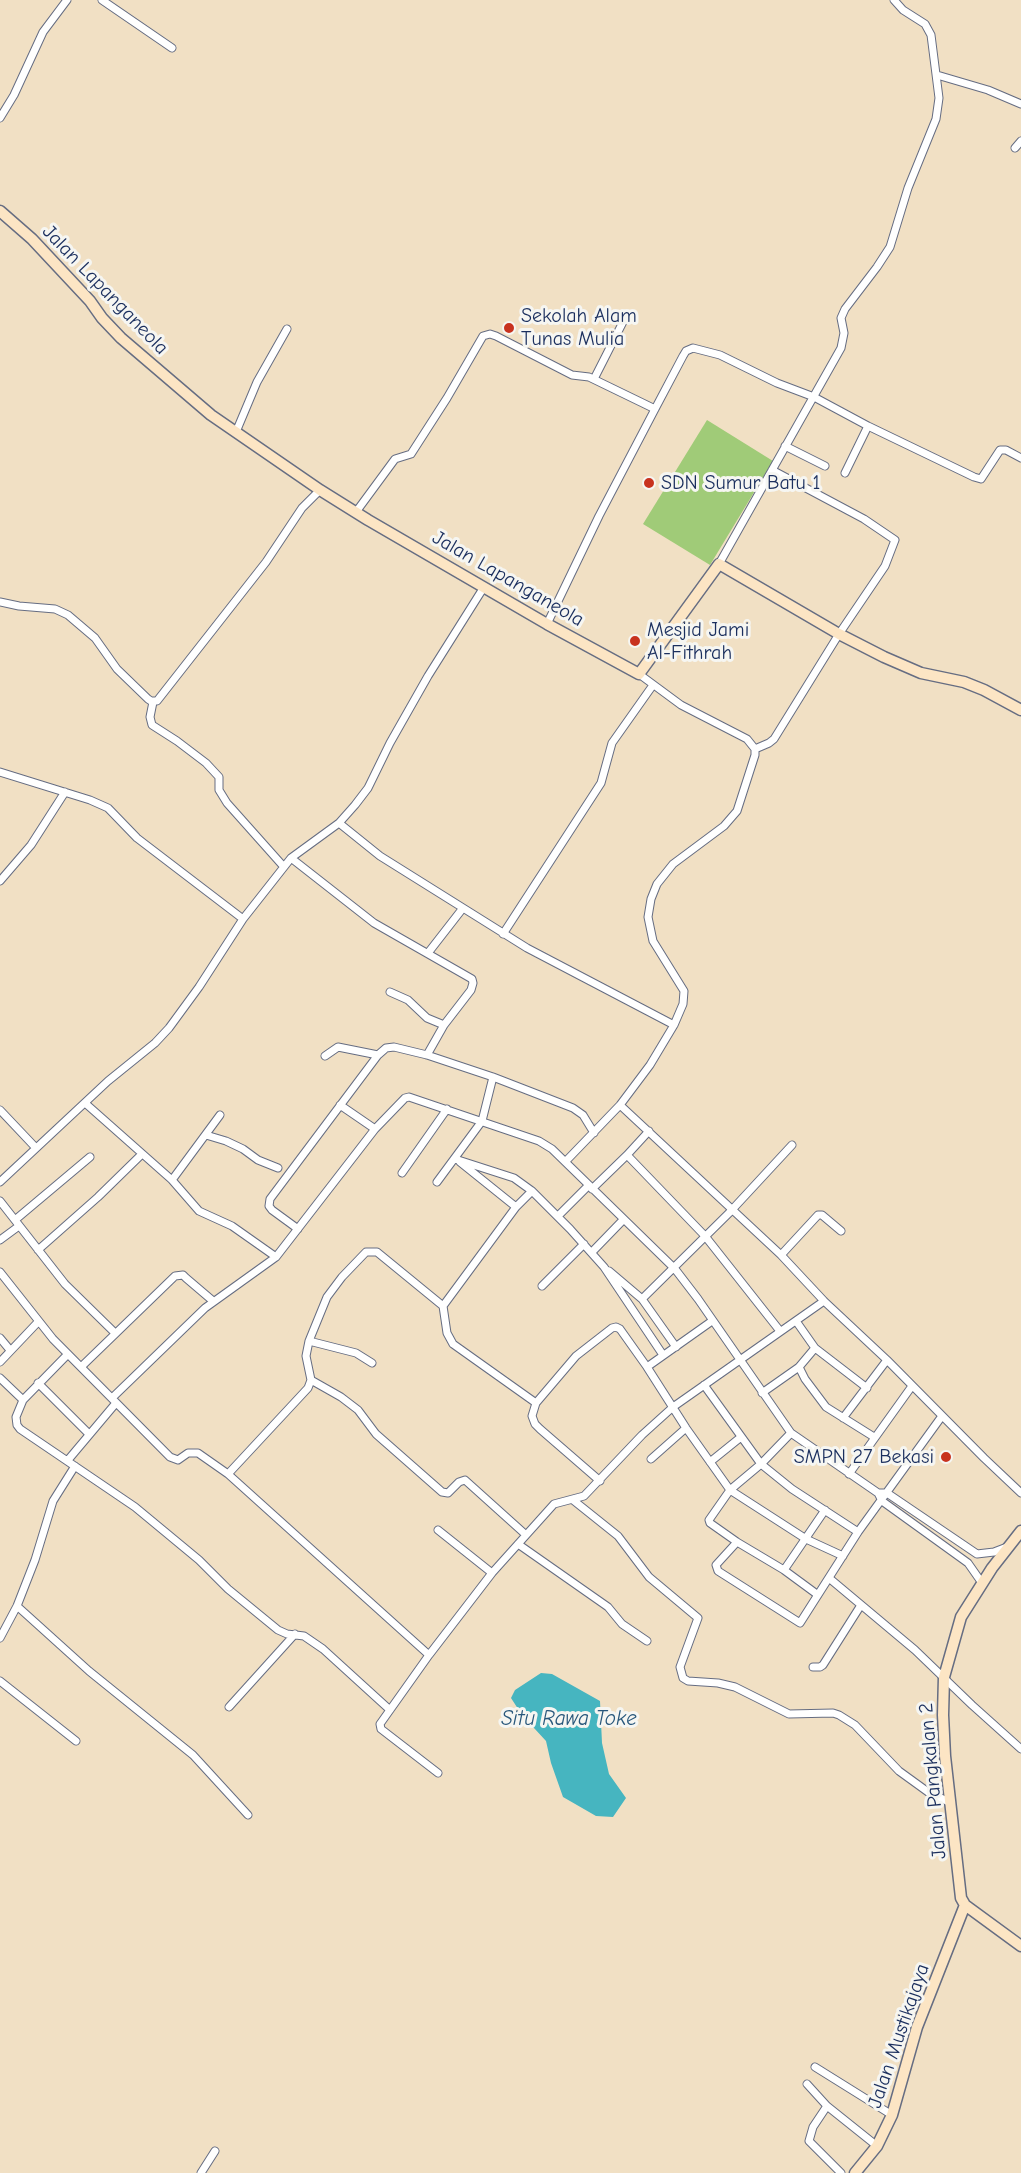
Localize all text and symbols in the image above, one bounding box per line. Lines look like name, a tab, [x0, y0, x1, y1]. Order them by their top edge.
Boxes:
street label: Jalan Lapanganeola	[37, 220, 173, 360]
place label: Sekolah Alam Tunas Mulia	[521, 304, 637, 351]
marker: Sekolah Alam Tunas Mulia	[502, 321, 516, 335]
place label: SDN Sumur Batu 1	[661, 471, 820, 495]
marker: SDN Sumur Batu 1	[642, 476, 656, 490]
street label: Jalan Lapanganeola	[428, 526, 588, 632]
place label: Mesjid Jami Al-Fithrah	[647, 618, 749, 665]
marker: Mesjid Jami Al-Fithrah	[628, 634, 642, 648]
place label: SMPN 27 Bekasi	[794, 1445, 934, 1469]
marker: SMPN 27 Bekasi	[939, 1450, 953, 1464]
street label: Jalan Pangkalan 2	[914, 1702, 952, 1860]
water label: Situ Rawa Toke	[501, 1706, 637, 1732]
street label: Jalan Mustikajaya	[863, 1961, 935, 2111]

